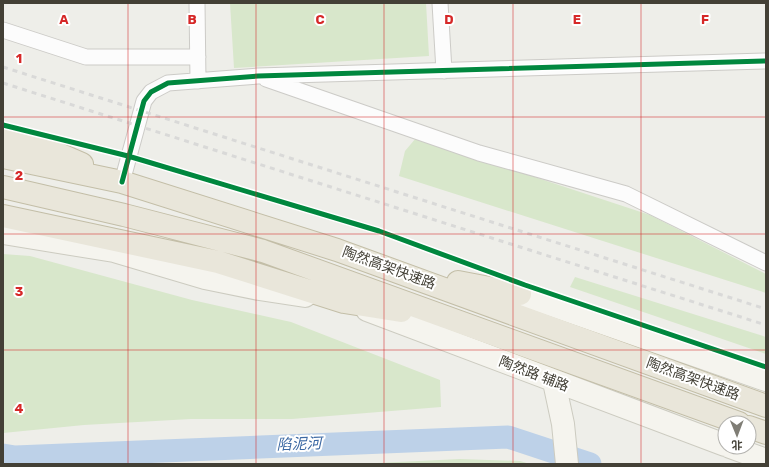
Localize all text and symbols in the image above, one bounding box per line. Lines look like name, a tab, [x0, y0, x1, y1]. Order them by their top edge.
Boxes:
text: A	[59, 12, 69, 27]
text: B	[187, 12, 197, 27]
text: C	[315, 12, 325, 27]
text: D	[444, 12, 454, 27]
text: E	[573, 12, 581, 27]
text: F	[701, 12, 709, 27]
text: 1	[16, 51, 22, 66]
text: 2	[15, 168, 23, 183]
street label: 陶然高架快速路	[340, 243, 438, 293]
text: 3	[15, 284, 24, 299]
street label: 陶然路 辅路	[497, 353, 571, 395]
street label: 陶然高架快速路	[644, 354, 742, 404]
text: 4	[15, 401, 24, 416]
north arrow	[717, 415, 757, 455]
water label: 陷泥河	[276, 434, 325, 454]
text: 北	[732, 438, 743, 451]

